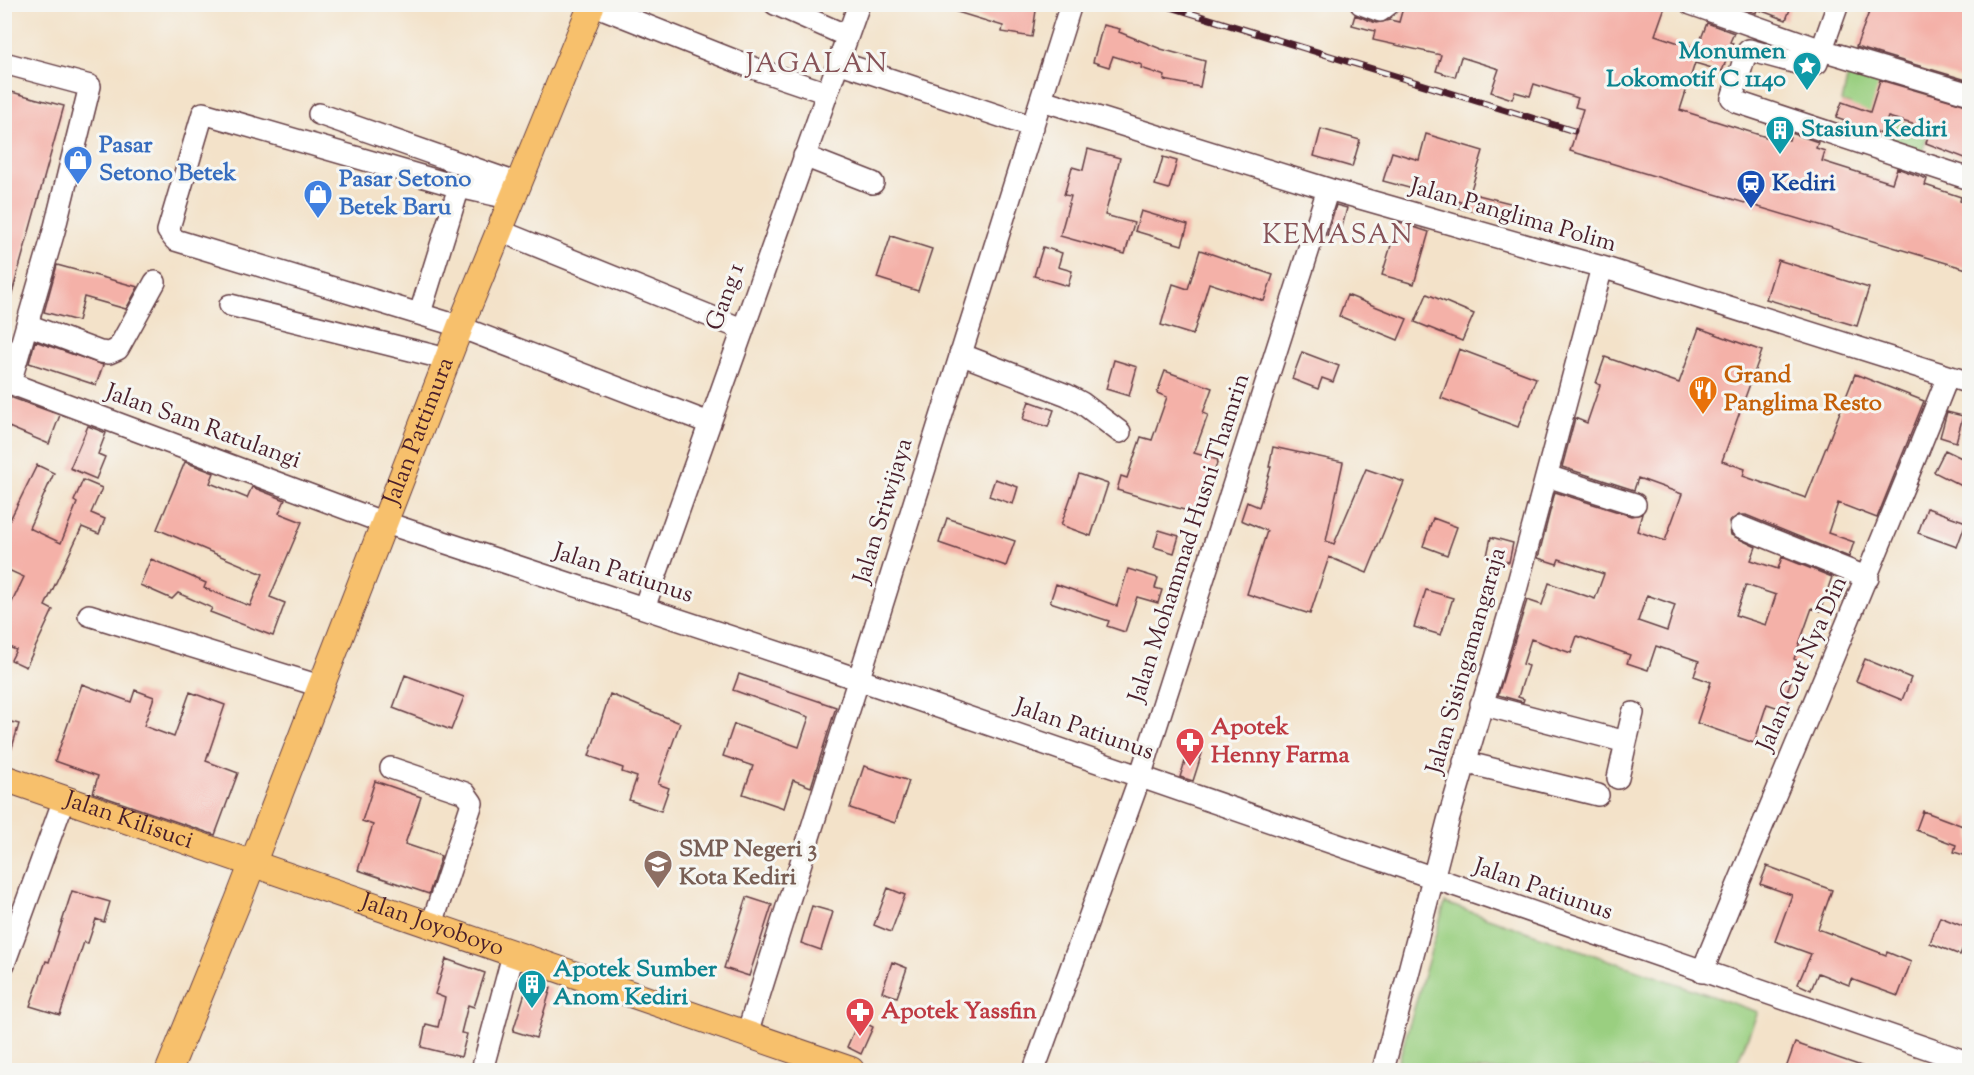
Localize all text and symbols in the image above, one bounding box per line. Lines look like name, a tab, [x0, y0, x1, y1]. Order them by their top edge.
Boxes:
place label: Monumen Lokomotif C 1140	[1606, 35, 1787, 97]
district label: JAGALAN	[744, 46, 888, 85]
place icon: Monumen Lokomotif C 1140	[1791, 50, 1823, 92]
place label: Stasiun Kediri	[1801, 113, 1948, 147]
building icon: Stasiun Kediri	[1764, 114, 1796, 156]
place label: Pasar Setono Betek	[99, 129, 237, 191]
shop icon: Pasar Setono Betek	[62, 144, 94, 186]
place label: Pasar Setono Betek Baru	[339, 163, 471, 225]
place label: Kediri	[1772, 167, 1836, 201]
station icon: Kediri	[1735, 168, 1767, 210]
street label: Jalan Panglima Polim	[1404, 170, 1620, 262]
shop icon: Pasar Setono Betek Baru	[302, 178, 334, 220]
district label: KEMASAN	[1262, 217, 1414, 256]
street label: Gang 1	[698, 258, 754, 336]
street label: Jalan Pattimura	[375, 353, 464, 512]
place label: Grand Panglima Resto	[1724, 359, 1882, 421]
street label: Jalan Mohammad Husni Thamrin	[1120, 369, 1259, 709]
restaurant icon: Grand Panglima Resto	[1687, 374, 1719, 416]
street label: Jalan Sam Ratulangi	[99, 375, 306, 478]
street label: Jalan Sriwijaya	[845, 434, 922, 590]
street label: Jalan Patiunus	[547, 535, 697, 613]
street label: Jalan Sisingamangaraja	[1418, 544, 1516, 780]
street label: Jalan Cut Nya Din	[1748, 571, 1857, 759]
street label: Jalan Patiunus	[1008, 690, 1158, 770]
place label: Apotek Henny Farma	[1211, 711, 1350, 773]
pharmacy icon: Apotek Henny Farma	[1174, 726, 1206, 768]
street label: Jalan Kilisuci	[58, 782, 198, 859]
place label: SMP Negeri 3 Kota Kediri	[679, 833, 817, 895]
school or university icon: SMP Negeri 3 Kota Kediri	[642, 848, 674, 890]
street label: Jalan Patiunus	[1467, 850, 1617, 930]
street label: Jalan Joyoboyo	[354, 885, 508, 966]
place label: Apotek Sumber Anom Kediri	[553, 953, 718, 1015]
building icon: Apotek Sumber Anom Kediri	[516, 968, 548, 1010]
place label: Apotek Yassfin	[881, 995, 1037, 1029]
pharmacy icon: Apotek Yassfin	[844, 996, 876, 1038]

